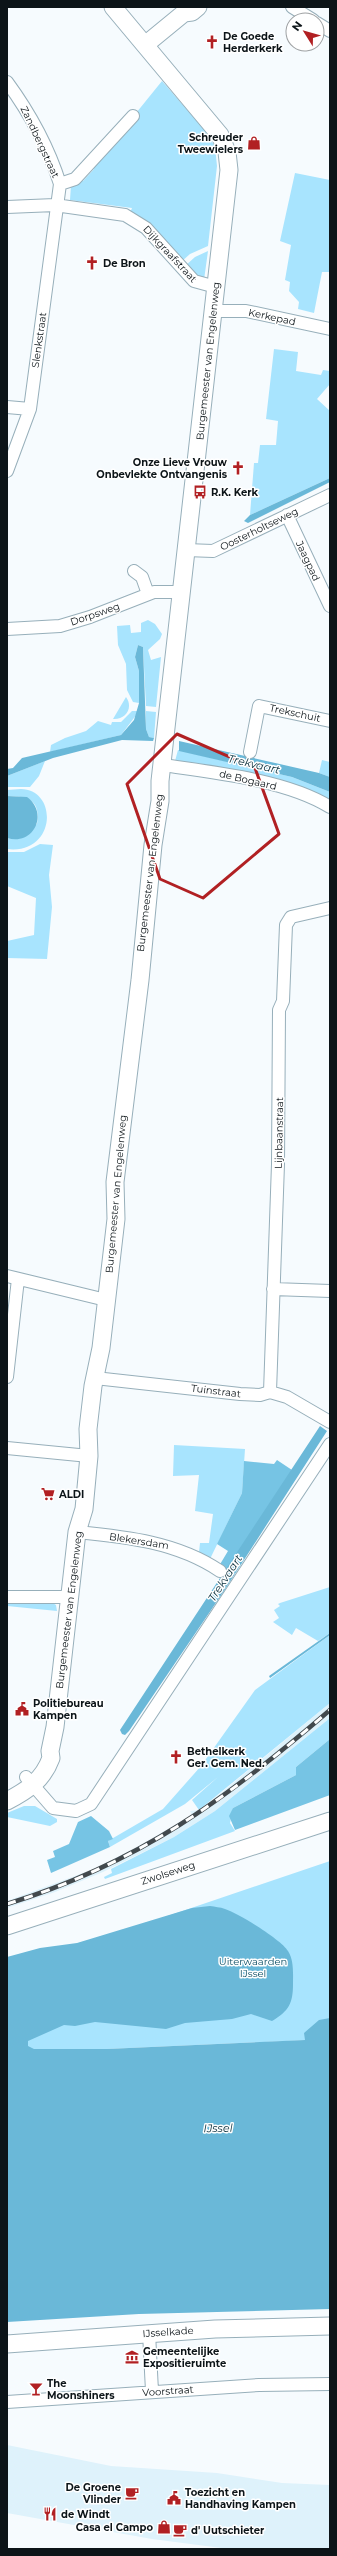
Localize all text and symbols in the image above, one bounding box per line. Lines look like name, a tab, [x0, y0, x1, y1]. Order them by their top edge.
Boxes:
north arrow	[285, 12, 325, 52]
text: N	[289, 18, 305, 34]
place label: De Goede Herderkerk	[223, 30, 283, 55]
church icon: De Goede Herderkerk	[204, 34, 220, 50]
street label: Zandbergstraat	[18, 104, 62, 180]
place label: Schreuder Tweewielers	[178, 131, 244, 156]
shop icon: Schreuder Tweewielers	[246, 135, 262, 151]
street label: Dijkgraafstraat	[140, 223, 200, 285]
church icon: De Bron	[84, 255, 100, 271]
place label: De Bron	[103, 257, 146, 270]
street label: Burgemeester van Engelenweg	[193, 281, 223, 441]
street label: Kerkepad	[247, 306, 297, 328]
street label: Slenkstraat	[29, 311, 49, 369]
place label: Onze Lieve Vrouw Onbevlekte Ontvangenis	[96, 456, 228, 481]
church icon: Onze Lieve Vrouw Onbevlekte Ontvangenis	[230, 460, 246, 476]
bus stop icon: R.K. Kerk	[192, 484, 208, 500]
place label: R.K. Kerk	[211, 486, 259, 499]
street label: Oosterholtseweg	[218, 504, 300, 554]
street label: Jaagpad	[293, 538, 323, 583]
street label: Dorpsweg	[69, 599, 121, 629]
street label: Trekschuit	[268, 701, 322, 725]
water label: Trekvaart	[227, 751, 282, 777]
street label: de Bogaard	[218, 767, 278, 793]
street label: Burgemeester van Engelenweg	[134, 793, 166, 953]
street label: Lijnbaanstraat	[272, 1097, 286, 1169]
street label: Burgemeester van Engelenweg	[103, 1114, 129, 1274]
street label: Tuinstraat	[190, 1381, 242, 1401]
supermarket icon: ALDI	[40, 1486, 56, 1502]
place label: ALDI	[58, 1488, 84, 1501]
street label: Burgemeester van Engelenweg	[53, 1530, 85, 1690]
street label: Blekersdam	[108, 1530, 170, 1552]
water label: Trekvaart	[205, 1551, 246, 1604]
place label: Politiebureau Kampen	[33, 1697, 104, 1722]
public building icon: Politiebureau Kampen	[14, 1701, 30, 1717]
place label: Bethelkerk Ger. Gem. Ned.	[187, 1745, 265, 1770]
church icon: Bethelkerk Ger. Gem. Ned.	[168, 1749, 184, 1765]
street label: Zwolseweg	[139, 1858, 197, 1888]
park label: Uiterwaarden IJssel	[219, 1955, 287, 1980]
water label: IJssel	[203, 2121, 233, 2135]
street label: IJsselkade	[142, 2324, 194, 2340]
place label: Gemeentelijke Expositieruimte	[143, 2345, 226, 2370]
museum icon: Gemeentelijke Expositieruimte	[124, 2349, 140, 2365]
place label: The Moonshiners	[47, 2377, 115, 2402]
bar icon: The Moonshiners	[28, 2381, 44, 2397]
street label: Voorstraat	[142, 2383, 194, 2399]
place label: De Groene Vlinder	[66, 2481, 122, 2506]
cafe icon: De Groene Vlinder	[124, 2485, 140, 2501]
place label: Toezicht en Handhaving Kampen	[185, 2486, 296, 2511]
public building icon: Toezicht en Handhaving Kampen	[166, 2490, 182, 2506]
restaurant icon: de Windt	[42, 2506, 58, 2522]
place label: de Windt	[61, 2508, 111, 2521]
shop icon: Casa el Campo	[156, 2519, 172, 2535]
place label: Casa el Campo	[76, 2521, 153, 2534]
cafe icon: d' Uutschieter	[172, 2522, 188, 2538]
place label: d' Uutschieter	[191, 2524, 265, 2537]

